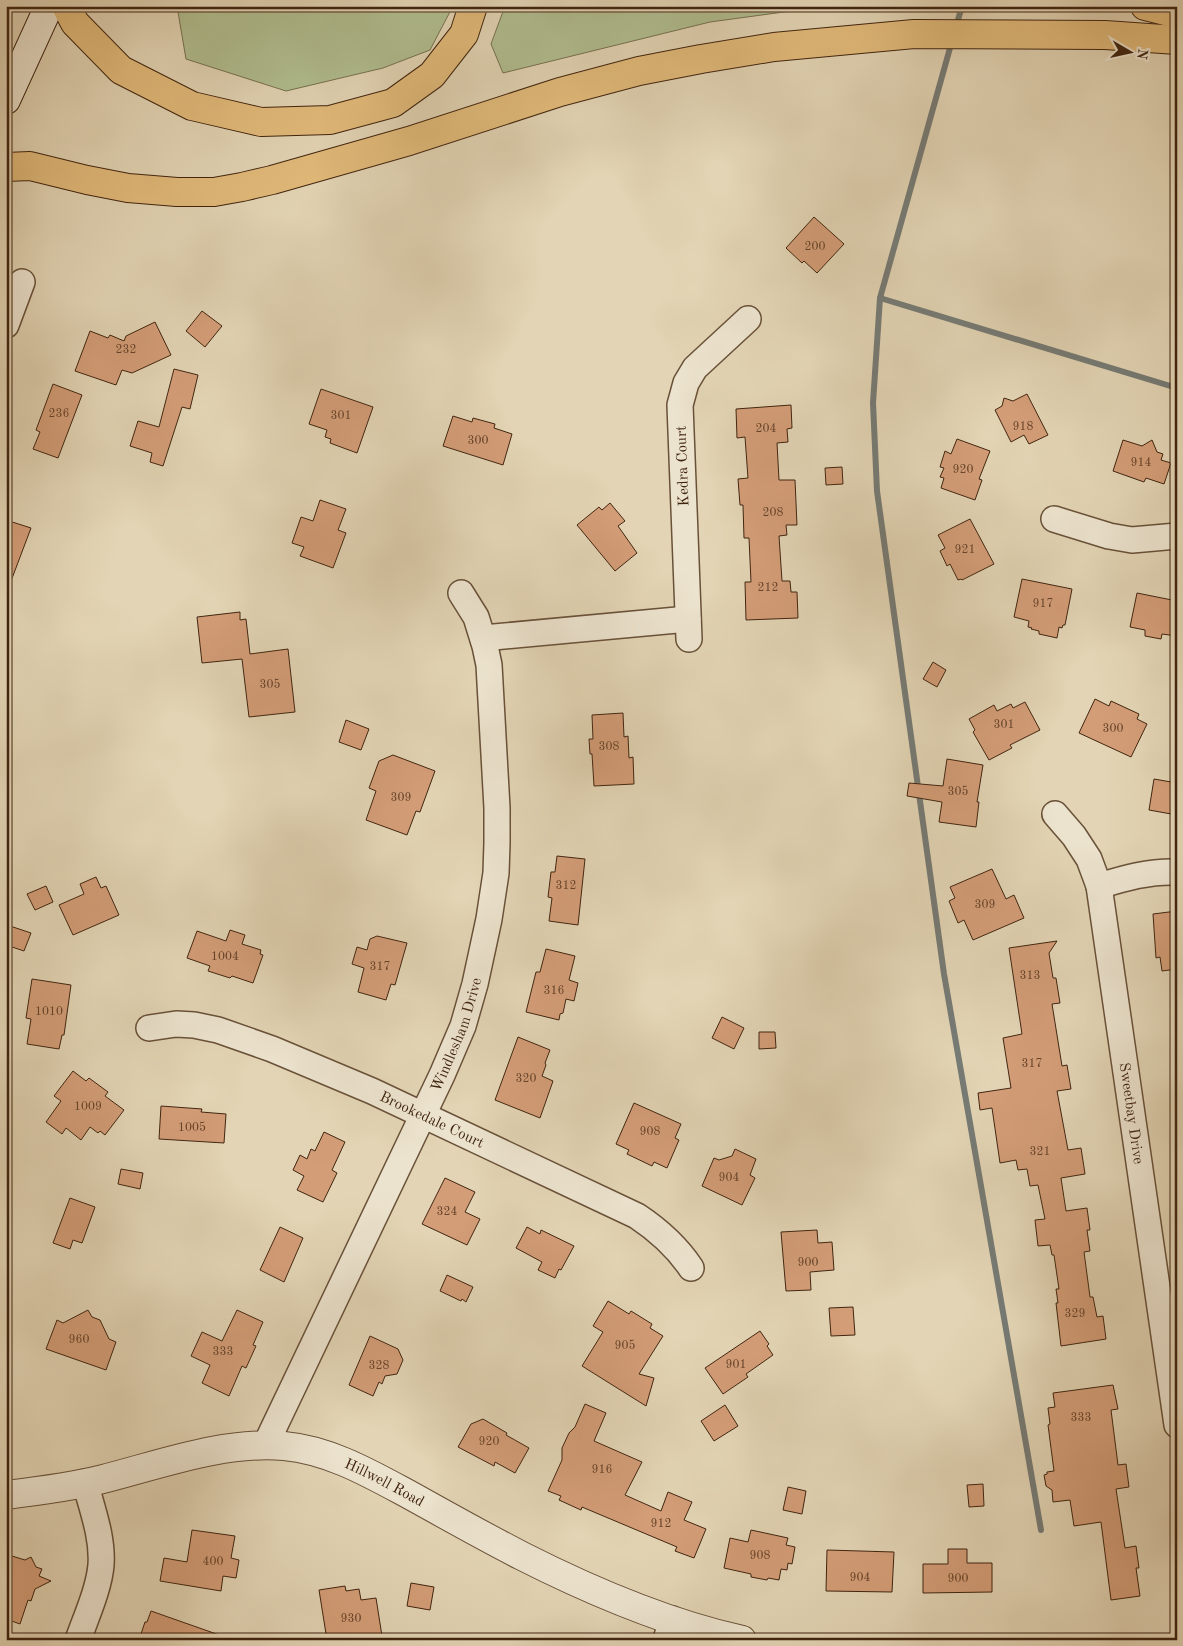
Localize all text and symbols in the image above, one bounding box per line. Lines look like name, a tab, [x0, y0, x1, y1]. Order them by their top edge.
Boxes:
north arrow	[1106, 28, 1156, 78]
text: N	[1134, 47, 1150, 61]
house number: 200	[805, 241, 825, 253]
house number: 232	[116, 344, 136, 356]
house number: 236	[49, 408, 69, 420]
house number: 301	[331, 410, 351, 422]
house number: 918	[1013, 421, 1033, 433]
house number: 204	[756, 423, 776, 435]
street label: Kedra Court	[675, 425, 692, 507]
house number: 300	[468, 435, 488, 447]
house number: 914	[1131, 457, 1151, 469]
house number: 920	[953, 464, 973, 476]
house number: 208	[763, 507, 783, 519]
house number: 921	[955, 544, 975, 556]
house number: 212	[758, 582, 778, 594]
house number: 917	[1033, 598, 1053, 610]
house number: 305	[260, 678, 280, 691]
house number: 301	[994, 719, 1014, 731]
house number: 300	[1103, 723, 1123, 735]
house number: 308	[599, 741, 619, 753]
house number: 305	[948, 785, 968, 798]
house number: 309	[391, 792, 411, 804]
house number: 312	[556, 880, 576, 892]
house number: 309	[975, 899, 995, 911]
house number: 1004	[211, 951, 239, 963]
house number: 317	[370, 961, 390, 973]
house number: 313	[1020, 970, 1040, 982]
street label: Windlesham Drive	[429, 977, 485, 1095]
house number: 316	[544, 985, 564, 997]
house number: 1010	[35, 1006, 63, 1018]
house number: 317	[1022, 1058, 1042, 1070]
street label: Sweetbay Drive	[1116, 1062, 1145, 1165]
house number: 320	[516, 1073, 536, 1085]
street label: Brookedale Court	[377, 1090, 486, 1152]
house number: 1009	[74, 1101, 102, 1113]
house number: 1005	[178, 1121, 206, 1134]
house number: 908	[640, 1126, 660, 1138]
house number: 321	[1030, 1146, 1050, 1158]
house number: 904	[719, 1172, 739, 1184]
house number: 324	[437, 1206, 457, 1218]
house number: 900	[798, 1257, 818, 1269]
house number: 329	[1065, 1308, 1085, 1320]
house number: 960	[69, 1334, 89, 1346]
house number: 905	[615, 1339, 635, 1352]
house number: 333	[213, 1346, 233, 1358]
house number: 901	[726, 1359, 746, 1371]
house number: 328	[369, 1360, 389, 1372]
house number: 333	[1071, 1412, 1091, 1424]
house number: 920	[479, 1436, 499, 1448]
street label: Hillwell Road	[342, 1457, 426, 1510]
house number: 916	[592, 1464, 612, 1476]
house number: 912	[651, 1518, 671, 1530]
house number: 908	[750, 1550, 770, 1562]
house number: 400	[203, 1556, 223, 1568]
house number: 904	[850, 1572, 870, 1584]
house number: 900	[948, 1573, 968, 1585]
house number: 930	[341, 1613, 361, 1625]

